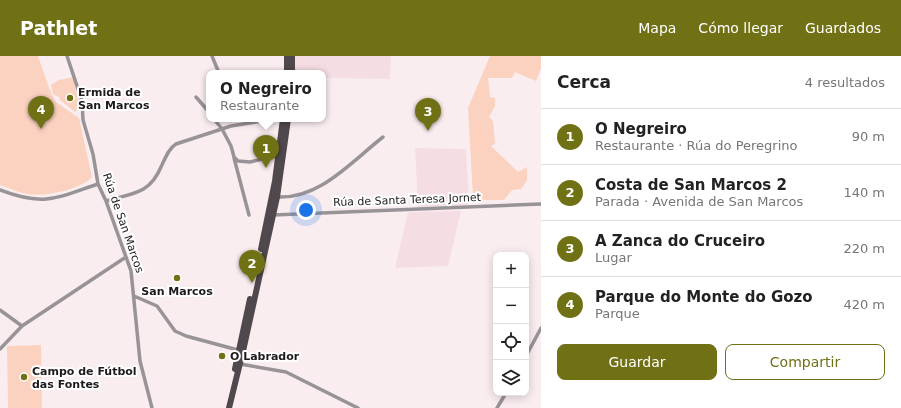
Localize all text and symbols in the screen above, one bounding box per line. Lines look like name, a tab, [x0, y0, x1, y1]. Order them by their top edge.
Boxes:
text: Pathlet	[20, 17, 97, 39]
text: Mapa	[638, 20, 676, 36]
text: Cómo llegar	[698, 20, 783, 36]
text: Guardados	[805, 20, 881, 36]
popup	[206, 70, 326, 122]
text: Cerca	[557, 72, 611, 92]
text: 4 resultados	[805, 75, 885, 90]
text: O Negreiro	[220, 80, 312, 98]
place label: Ermida de San Marcos	[78, 86, 150, 112]
marker: Ermida de San Marcos	[65, 93, 75, 103]
pin: 4	[28, 96, 54, 129]
text: Restaurante	[220, 98, 299, 113]
pin: 3	[415, 98, 441, 131]
text: O Negreiro	[595, 120, 687, 138]
text: 1	[565, 129, 575, 144]
text: 90 m	[852, 129, 885, 144]
pin: 1	[253, 135, 279, 168]
text: Restaurante · Rúa do Peregrino	[595, 138, 798, 153]
street label: Rúa de San Marcos	[100, 171, 146, 275]
text: Costa de San Marcos 2	[595, 176, 787, 194]
text: 2	[565, 185, 575, 200]
text: 140 m	[843, 185, 885, 200]
street label: Rúa de Santa Teresa Jornet	[333, 191, 482, 209]
text: Parada · Avenida de San Marcos	[595, 194, 803, 209]
your location	[296, 200, 316, 220]
text: A Zanca do Cruceiro	[595, 232, 765, 250]
text: 3	[565, 241, 575, 256]
text: 220 m	[843, 241, 885, 256]
pin: 2	[239, 250, 265, 283]
text: Lugar	[595, 250, 632, 265]
map controls	[493, 252, 529, 396]
button: +	[493, 252, 529, 288]
marker: San Marcos	[172, 273, 182, 283]
place label: San Marcos	[141, 285, 213, 298]
button: −	[493, 288, 529, 324]
text: Parque do Monte do Gozo	[595, 288, 813, 306]
text: 4	[565, 297, 575, 312]
text: 420 m	[843, 297, 885, 312]
text: Parque	[595, 306, 640, 321]
button: locate	[493, 324, 529, 360]
button: Guardar	[557, 344, 717, 380]
button: Compartir	[725, 344, 885, 380]
place label: O Labrador	[230, 350, 300, 363]
marker: O Labrador	[217, 351, 227, 361]
button: layers	[493, 360, 529, 396]
place label: Campo de Fútbol das Fontes	[32, 365, 137, 391]
marker: Campo de Fútbol das Fontes	[19, 372, 29, 382]

